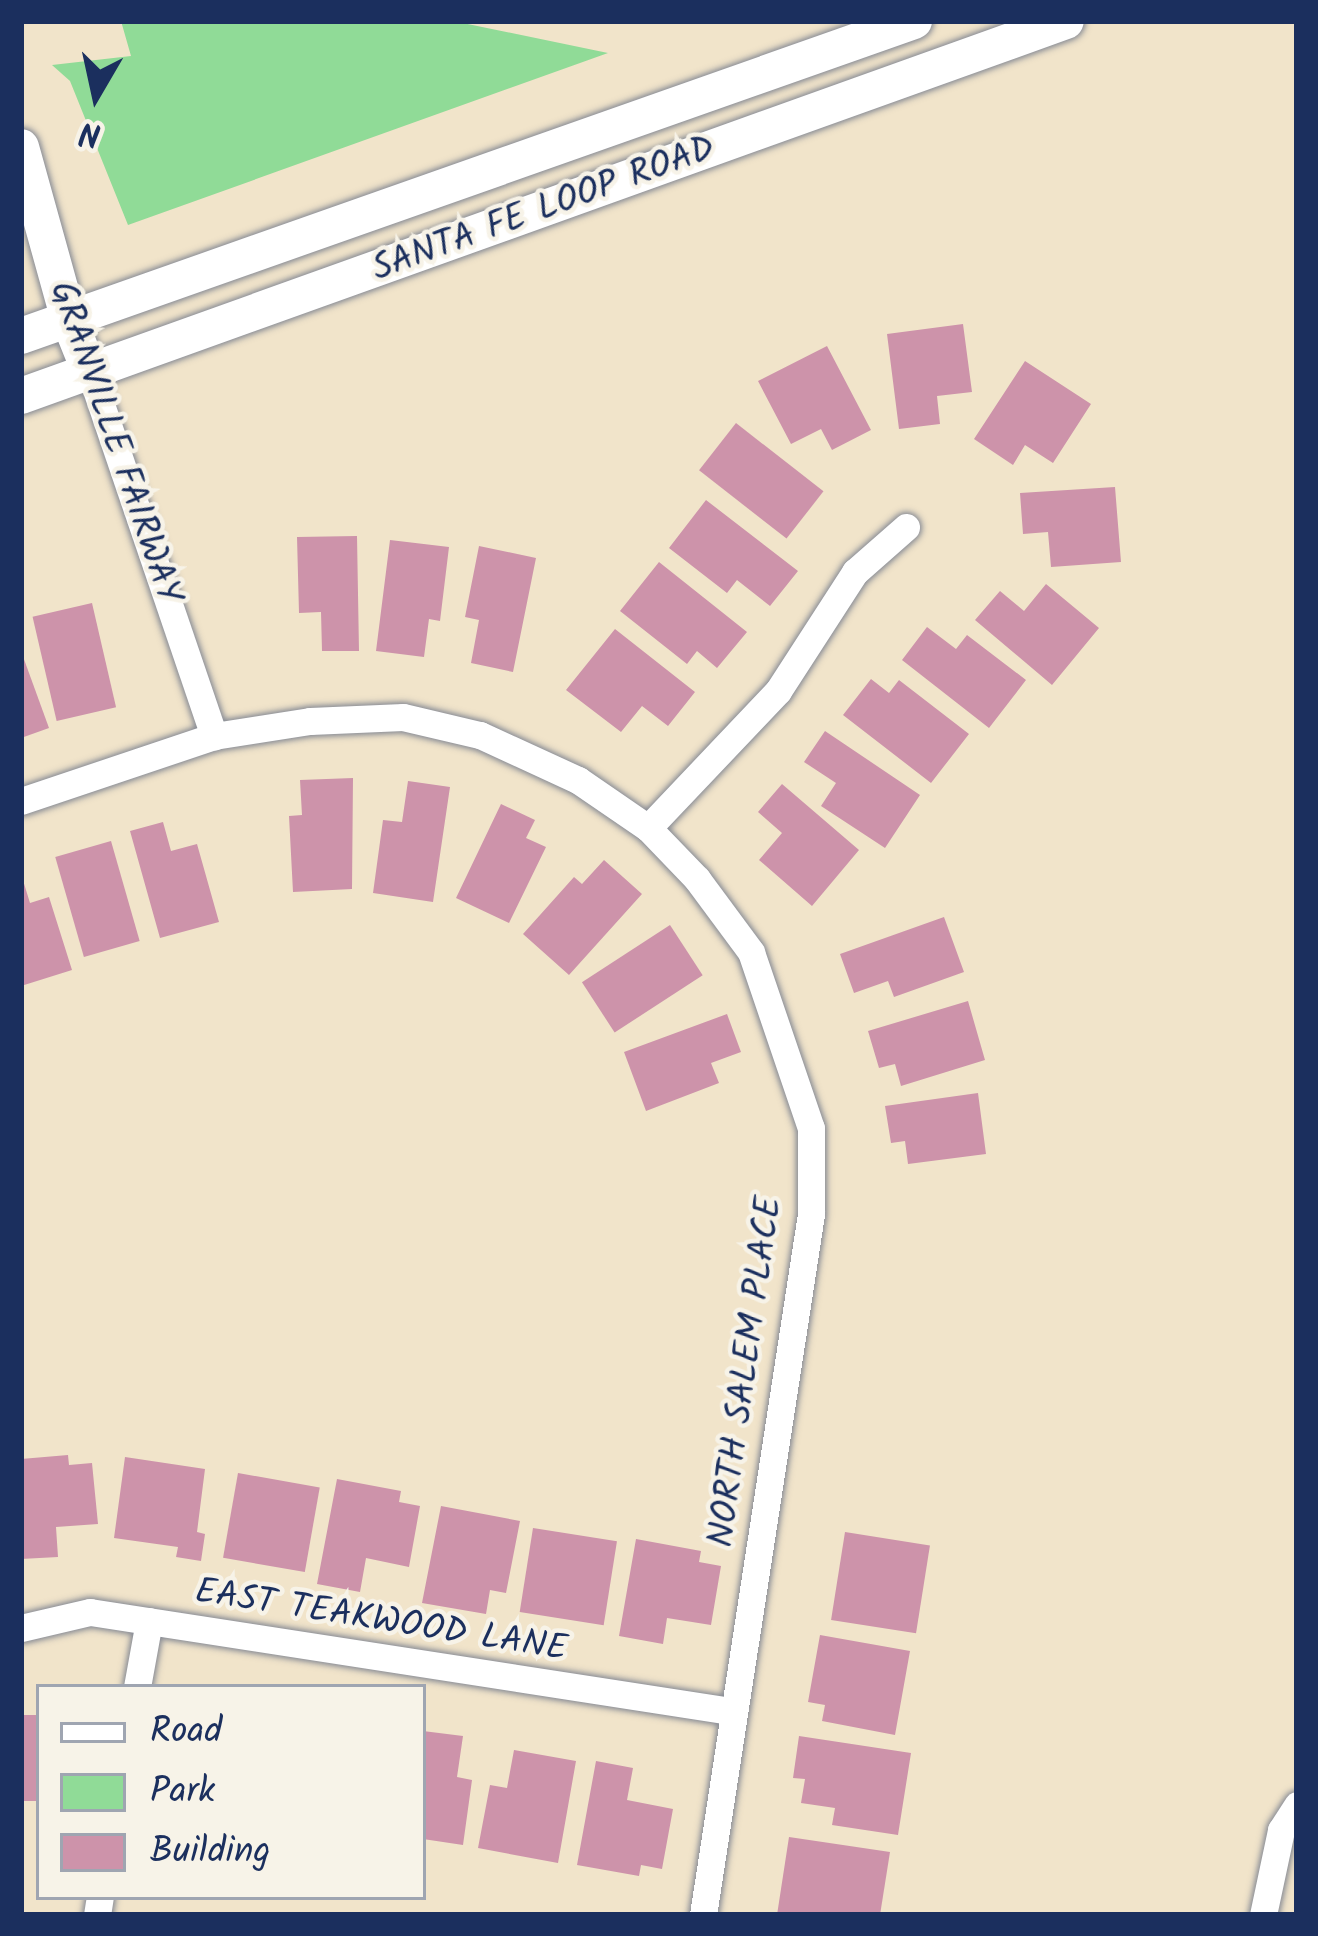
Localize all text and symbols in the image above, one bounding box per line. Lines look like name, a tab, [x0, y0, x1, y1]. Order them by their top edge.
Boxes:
north arrow	[36, 36, 156, 156]
text: N	[76, 104, 105, 160]
street label: SANTA FE LOOP ROAD	[367, 128, 721, 292]
street label: GRANVILLE FAIRWAY	[39, 276, 189, 610]
street label: NORTH SALEM PLACE	[701, 1194, 793, 1550]
street label: EAST TEAKWOOD LANE	[192, 1570, 570, 1672]
legend	[36, 1684, 426, 1900]
text: Road	[150, 1704, 222, 1761]
text: Park	[150, 1764, 215, 1821]
text: Building	[150, 1824, 270, 1881]

